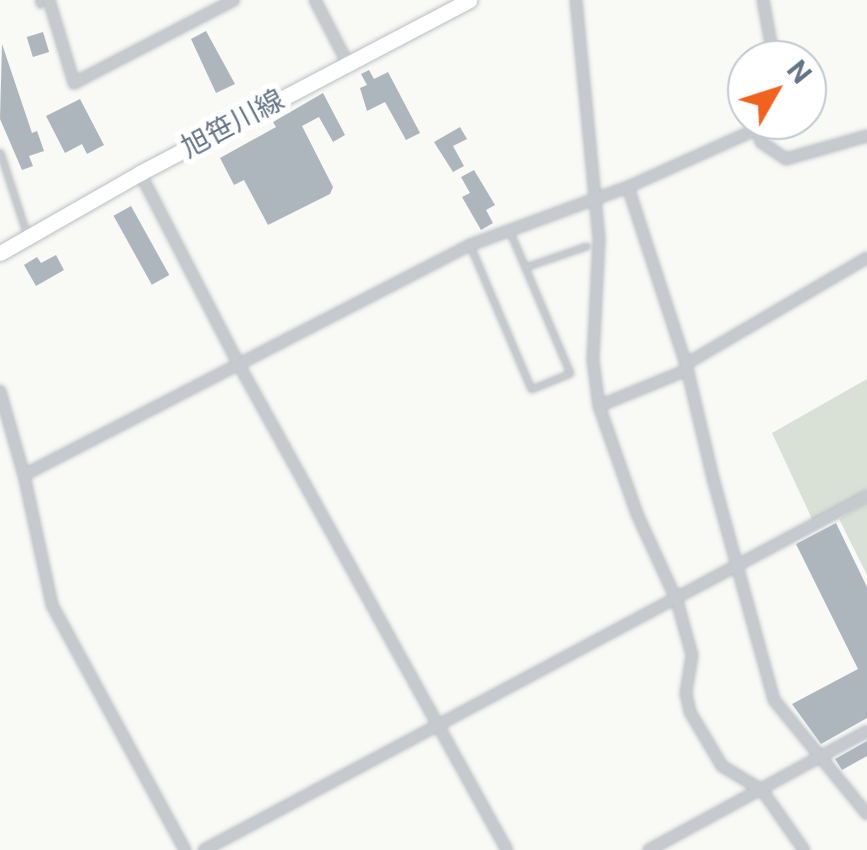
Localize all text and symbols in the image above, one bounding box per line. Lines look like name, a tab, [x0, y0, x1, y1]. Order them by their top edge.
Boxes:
north arrow	[727, 40, 827, 140]
text: N	[780, 54, 818, 90]
street label: 旭笹川線	[176, 83, 290, 165]

